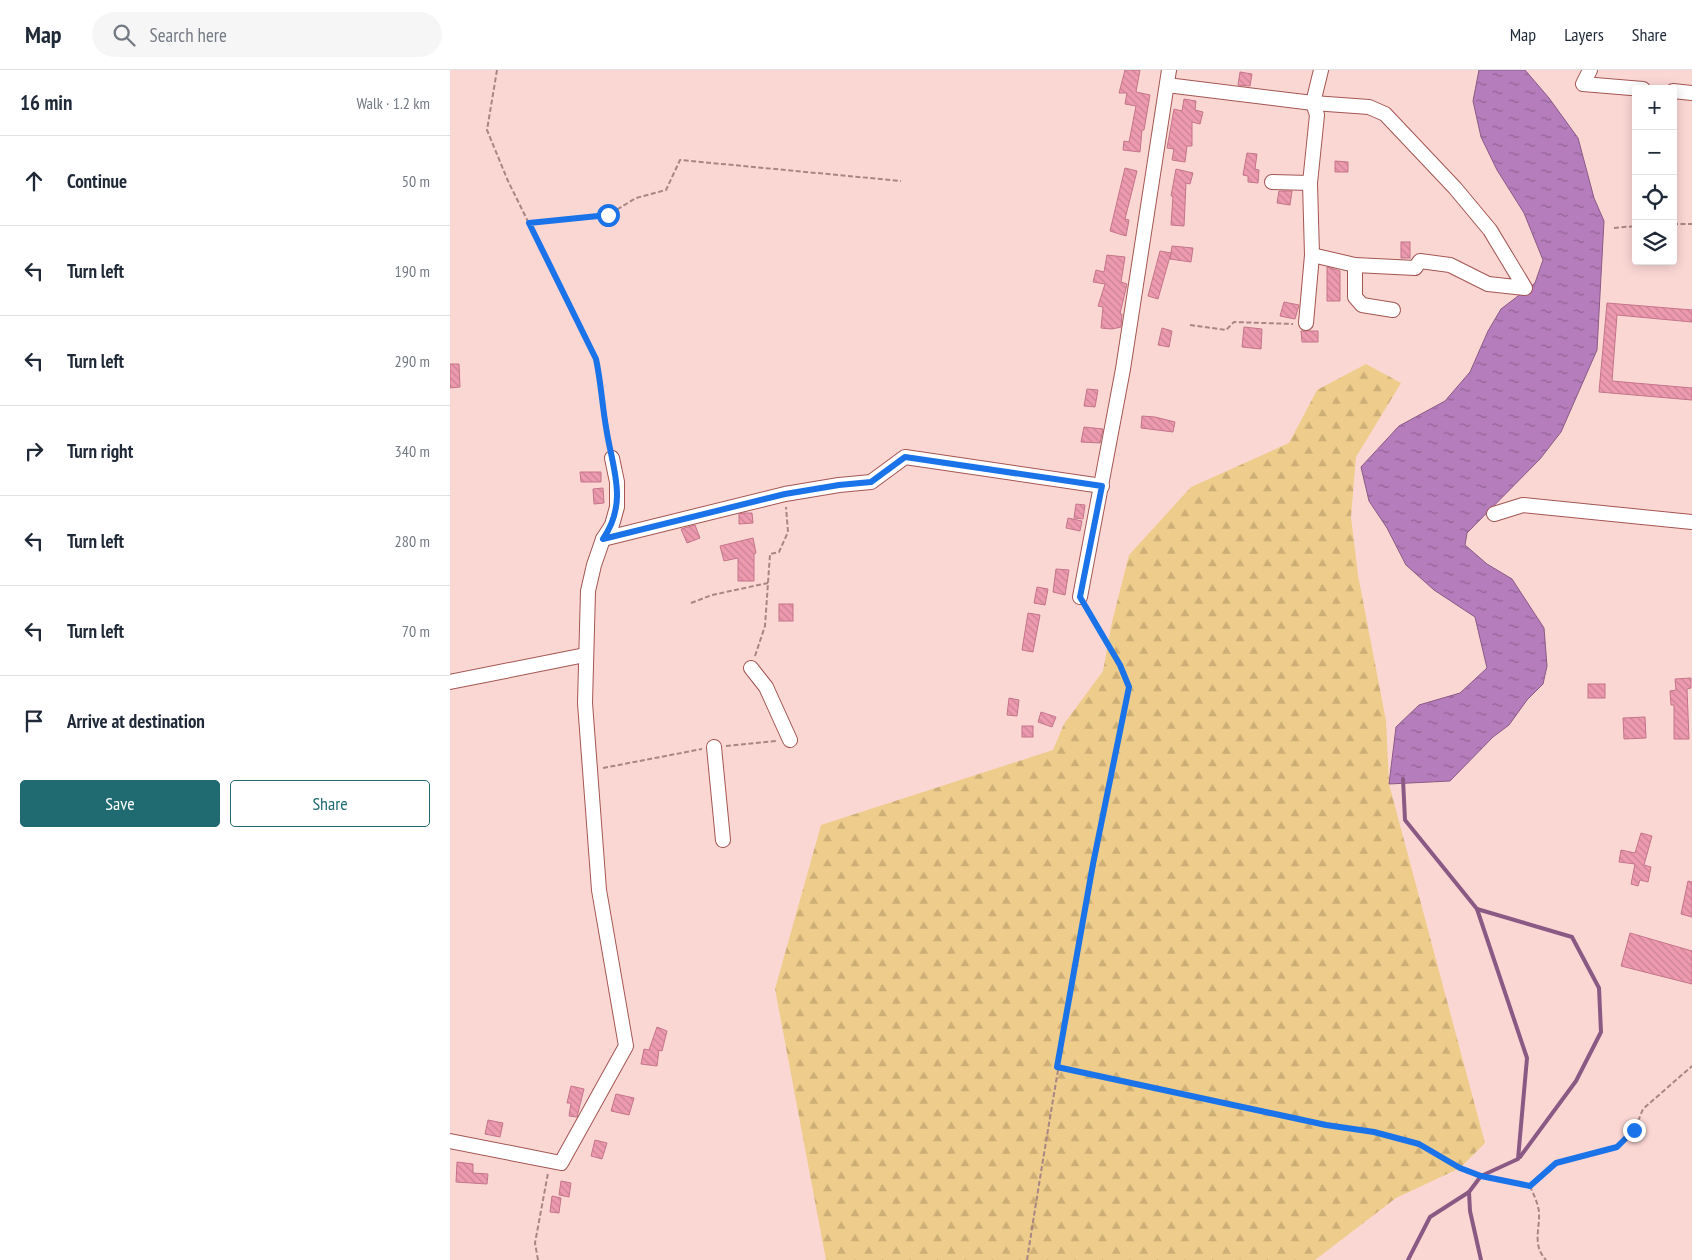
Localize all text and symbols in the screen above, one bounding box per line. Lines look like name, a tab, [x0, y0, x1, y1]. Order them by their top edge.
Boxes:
search box	[92, 12, 442, 57]
text: Map	[25, 19, 62, 50]
icon: search	[110, 21, 138, 49]
text: Search here	[150, 23, 227, 47]
text: Map	[1510, 23, 1536, 46]
text: Layers	[1564, 23, 1604, 46]
text: Share	[1632, 23, 1667, 46]
map controls	[1632, 85, 1677, 265]
button: +	[1632, 85, 1677, 130]
text: 16 min	[20, 89, 72, 116]
text: Walk · 1.2 km	[356, 93, 430, 113]
button: −	[1632, 130, 1677, 175]
icon: ahead	[20, 167, 48, 195]
text: Continue	[67, 169, 127, 193]
text: 50 m	[402, 171, 430, 191]
button: locate	[1632, 175, 1677, 220]
route start	[597, 204, 620, 227]
button: layers	[1632, 220, 1677, 265]
icon: left	[20, 257, 48, 285]
text: Turn left	[67, 259, 124, 283]
text: 190 m	[395, 261, 430, 281]
icon: left	[20, 347, 48, 375]
text: Turn left	[67, 349, 124, 373]
text: 290 m	[395, 351, 430, 371]
icon: right	[20, 437, 48, 465]
text: Turn right	[67, 439, 133, 463]
text: 340 m	[395, 441, 430, 461]
icon: left	[20, 527, 48, 555]
text: Turn left	[67, 529, 124, 553]
text: 280 m	[395, 531, 430, 551]
icon: left	[20, 617, 48, 645]
text: Turn left	[67, 619, 124, 643]
text: 70 m	[402, 621, 430, 641]
icon: arrive	[20, 707, 48, 735]
text: Arrive at destination	[67, 709, 205, 733]
button: Save	[20, 780, 220, 827]
button: Share	[230, 780, 430, 827]
route end	[1623, 1119, 1646, 1142]

